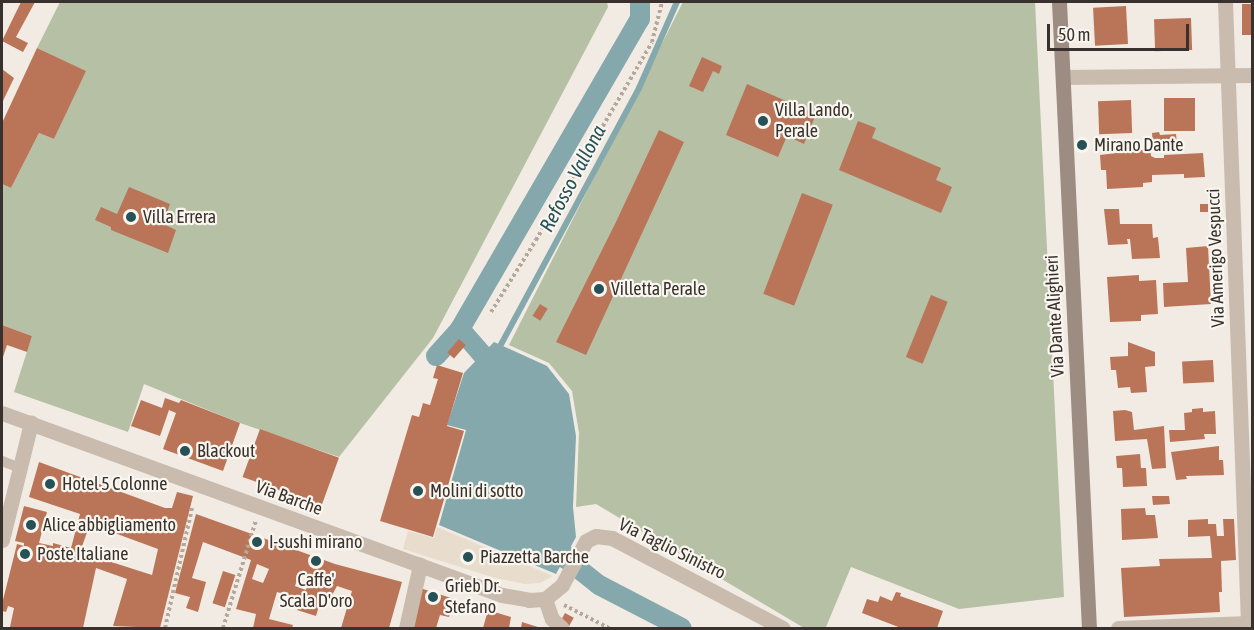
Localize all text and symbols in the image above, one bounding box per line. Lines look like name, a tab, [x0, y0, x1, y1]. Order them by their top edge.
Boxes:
scale bar	[1050, 12, 1192, 50]
text: 50 m	[1058, 24, 1090, 45]
place label: Villa Lando, Perale	[775, 100, 853, 142]
marker: Villa Lando, Perale	[756, 114, 770, 128]
water label: Refosso Vallona	[534, 121, 610, 235]
place label: Mirano Dante	[1094, 134, 1184, 156]
marker: Mirano Dante	[1075, 138, 1089, 152]
street label: Via Amerigo Vespucci	[1203, 188, 1229, 328]
place label: Villa Errera	[143, 206, 216, 228]
marker: Villa Errera	[124, 210, 138, 224]
street label: Via Dante Alighieri	[1041, 254, 1069, 378]
place label: Villetta Perale	[611, 278, 706, 300]
marker: Villetta Perale	[592, 282, 606, 296]
place label: Blackout	[197, 440, 255, 462]
marker: Blackout	[178, 444, 192, 458]
place label: Hotel 5 Colonne	[62, 473, 167, 495]
street label: Via Barche	[253, 476, 325, 520]
marker: Hotel 5 Colonne	[43, 477, 57, 491]
place label: Molini di sotto	[430, 480, 523, 502]
marker: Molini di sotto	[411, 484, 425, 498]
place label: Alice abbigliamento	[43, 514, 176, 536]
street label: Via Taglio Sinistro	[615, 514, 729, 584]
marker: Alice abbigliamento	[24, 518, 38, 532]
place label: I-sushi mirano	[269, 531, 362, 553]
marker: I-sushi mirano	[250, 535, 264, 549]
place label: Poste Italiane	[37, 543, 128, 565]
place label: Piazzetta Barche	[480, 546, 589, 568]
marker: Poste Italiane	[18, 547, 32, 561]
marker: Piazzetta Barche	[461, 550, 475, 564]
marker: Caffe' Scala D'oro	[309, 554, 323, 568]
place label: Caffe' Scala D'oro	[280, 570, 352, 612]
place label: Grieb Dr. Stefano	[445, 576, 501, 618]
marker: Grieb Dr. Stefano	[426, 590, 440, 604]

